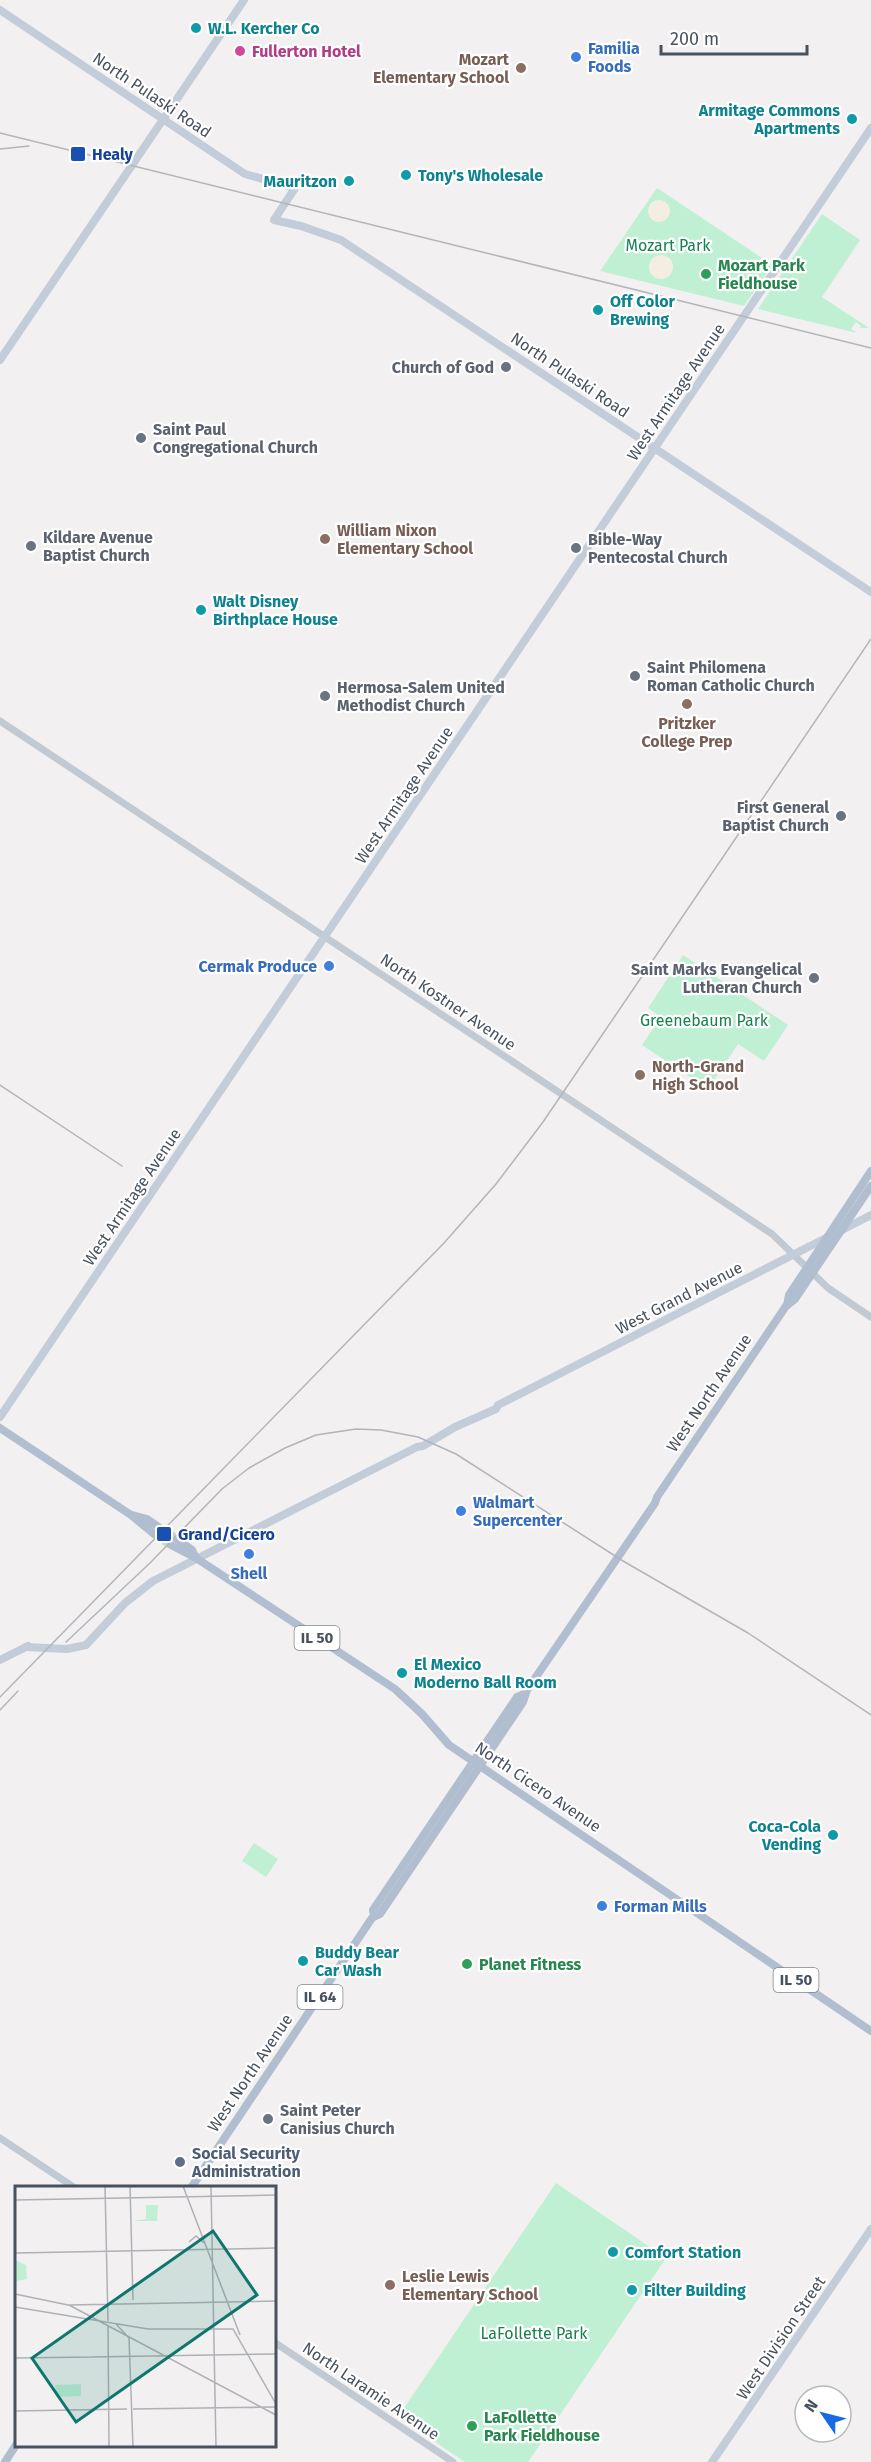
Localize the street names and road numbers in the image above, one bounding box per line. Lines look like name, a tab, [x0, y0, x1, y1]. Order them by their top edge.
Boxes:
street label: North Pulaski Road	[89, 48, 215, 142]
street label: West Armitage Avenue	[623, 320, 729, 464]
street label: North Pulaski Road	[507, 328, 633, 422]
street label: West Armitage Avenue	[351, 723, 457, 867]
street label: North Kostner Avenue	[377, 950, 519, 1054]
street label: West Armitage Avenue	[79, 1125, 185, 1269]
street label: West Grand Avenue	[612, 1258, 746, 1338]
street label: West North Avenue	[662, 1330, 756, 1456]
road number: IL 50	[294, 1626, 340, 1650]
street label: North Cicero Avenue	[471, 1738, 605, 1836]
road number: IL 50	[774, 1968, 818, 1992]
road number: IL 64	[298, 1985, 342, 2009]
street label: West North Avenue	[203, 2010, 297, 2136]
street label: West Division Street	[733, 2272, 829, 2403]
street label: North Laramie Avenue	[299, 2338, 443, 2444]

